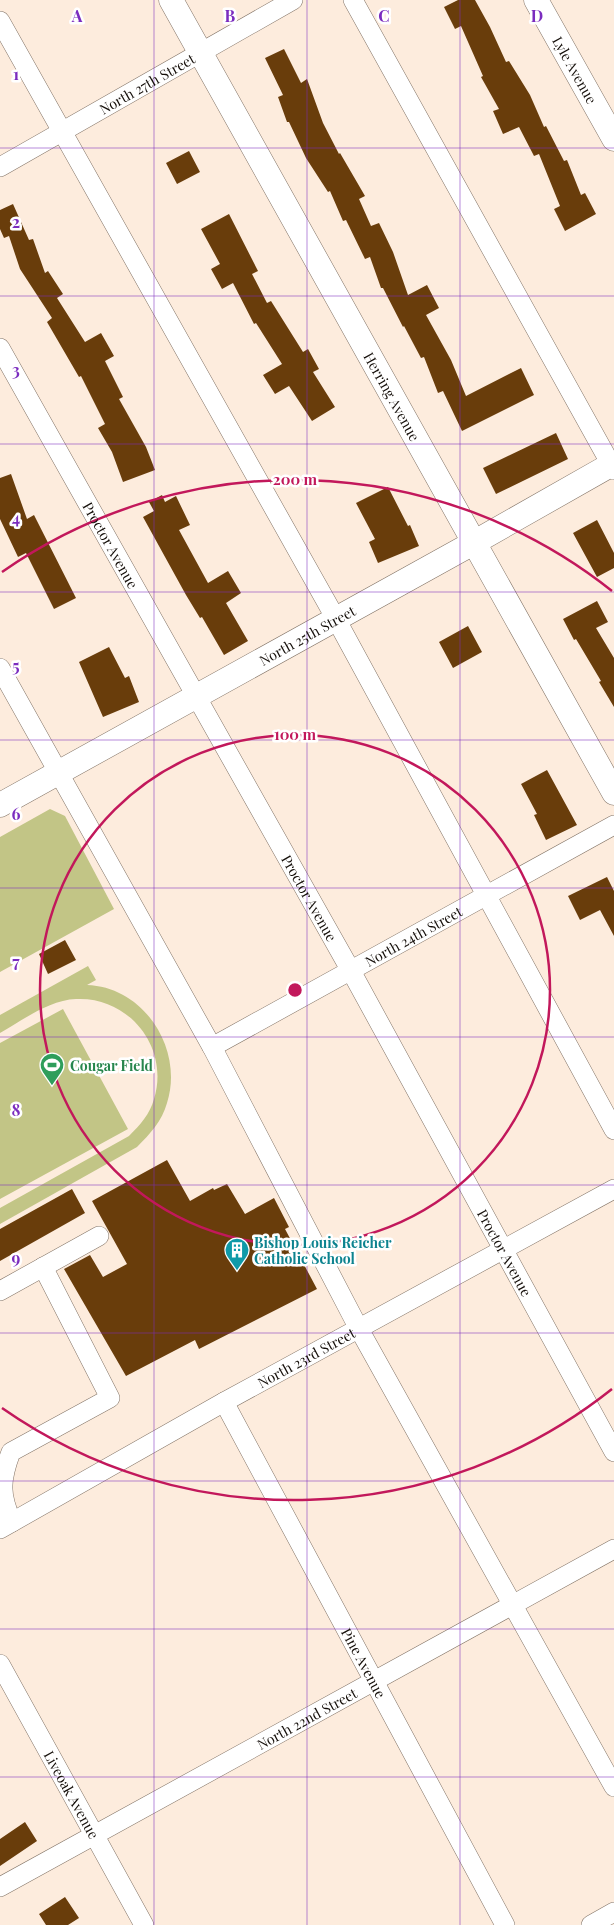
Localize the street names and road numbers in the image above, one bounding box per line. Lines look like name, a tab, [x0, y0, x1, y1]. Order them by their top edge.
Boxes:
street label: Lyle Avenue	[549, 33, 602, 107]
street label: North 27th Street	[96, 48, 199, 118]
street label: Herring Avenue	[360, 349, 425, 444]
street label: Proctor Avenue	[79, 498, 143, 592]
street label: North 25th Street	[256, 600, 359, 669]
street label: Proctor Avenue	[278, 851, 342, 944]
street label: North 24th Street	[361, 901, 466, 970]
street label: Proctor Avenue	[473, 1206, 536, 1299]
street label: North 23rd Street	[254, 1322, 359, 1392]
street label: Pine Avenue	[337, 1624, 391, 1701]
street label: North 22nd Street	[253, 1683, 361, 1753]
street label: Liveoak Avenue	[40, 1747, 104, 1842]

